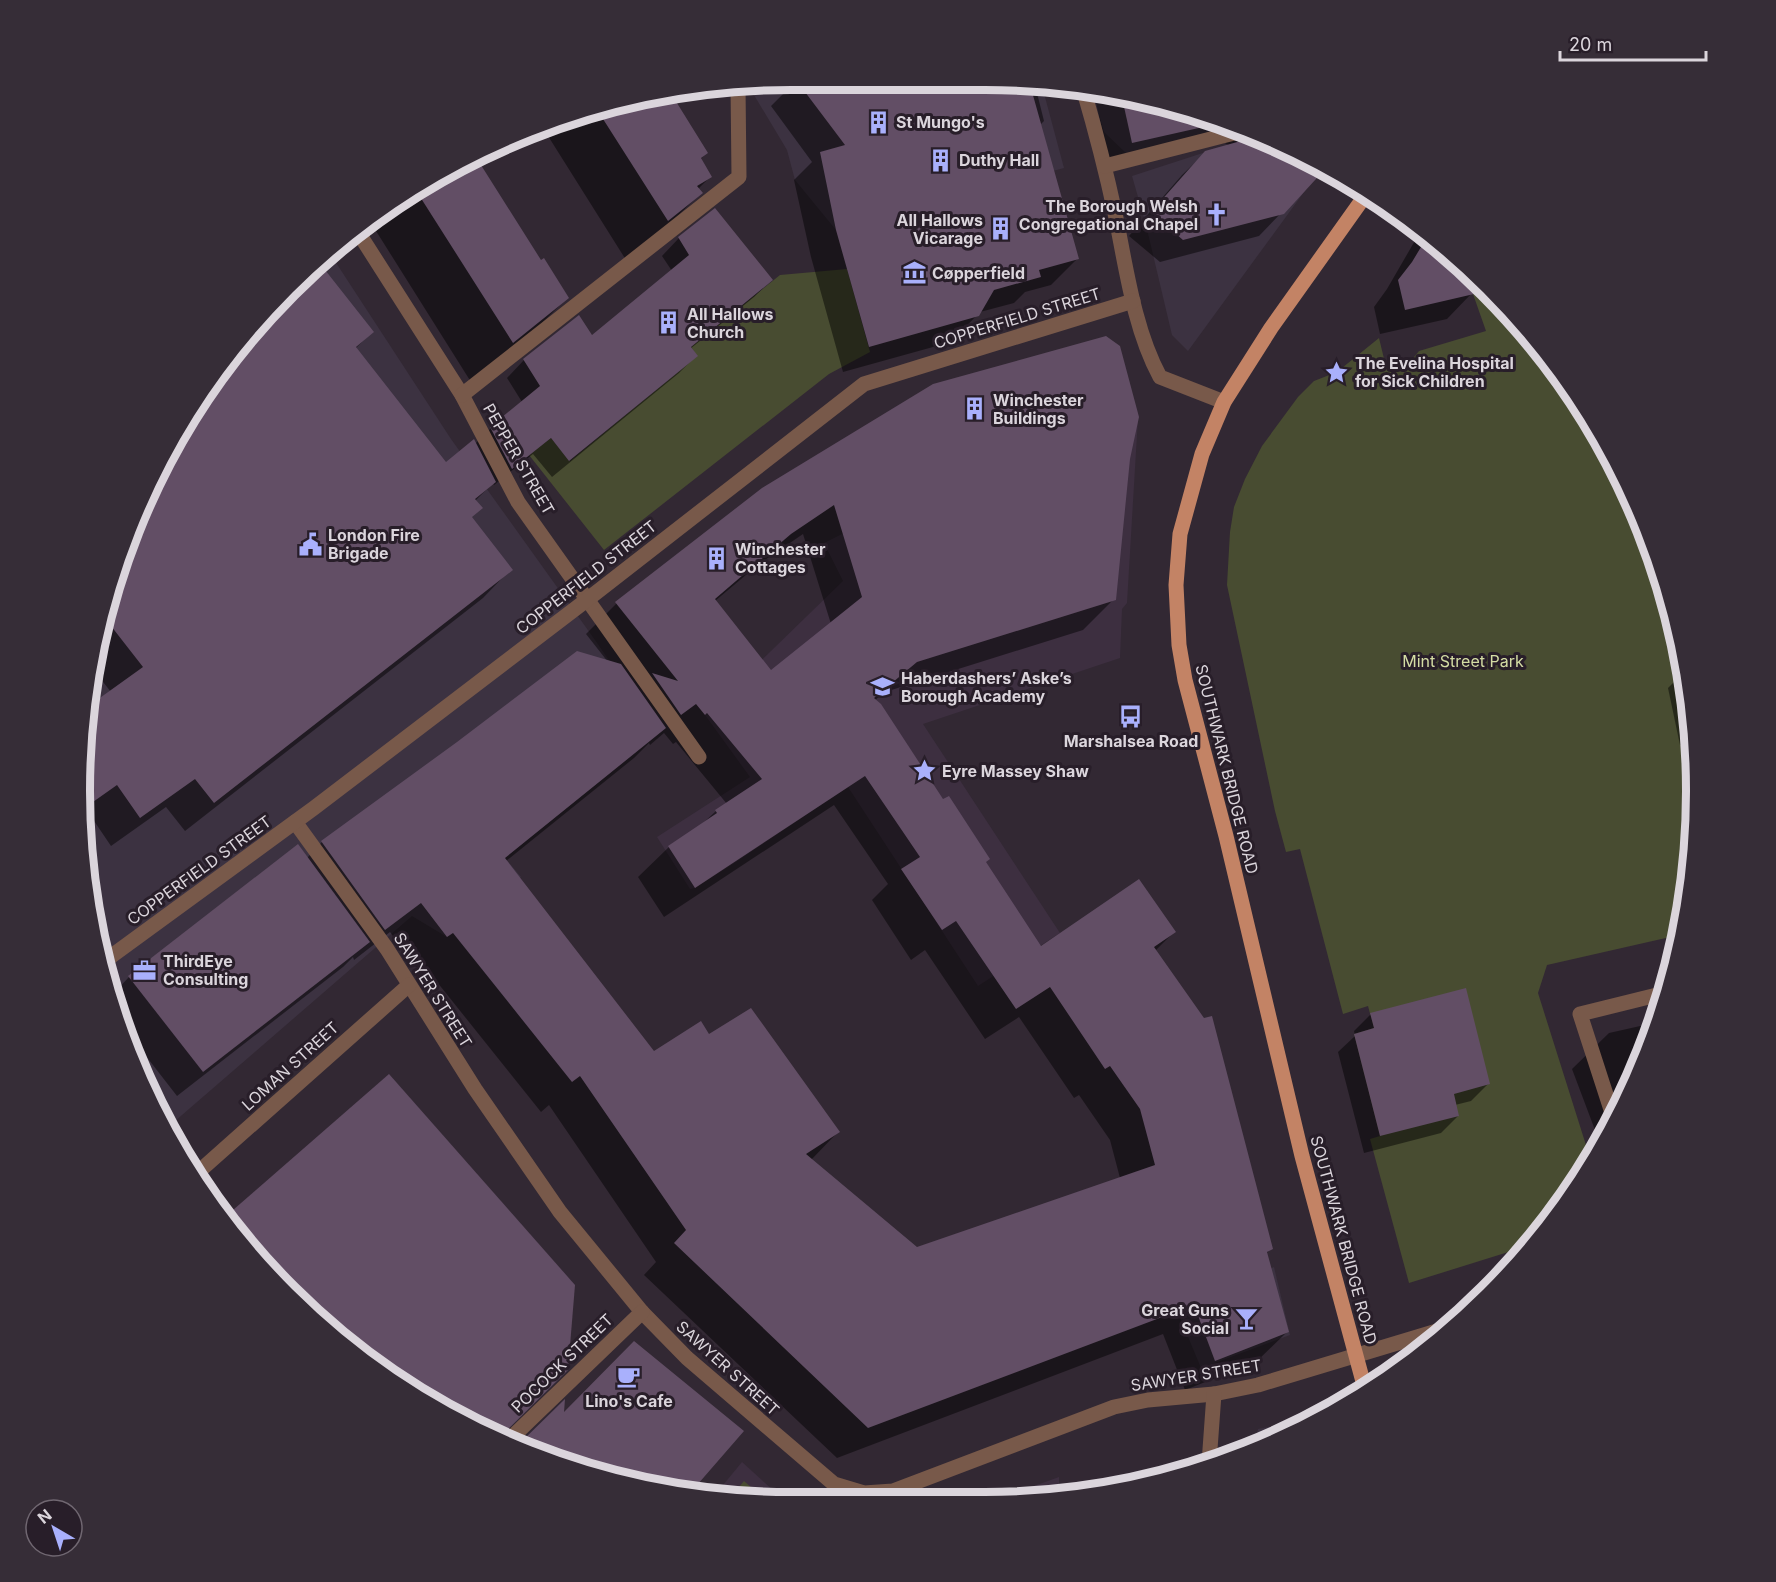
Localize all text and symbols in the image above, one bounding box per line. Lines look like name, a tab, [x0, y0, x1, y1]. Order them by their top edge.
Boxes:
scale bar	[1560, 24, 1706, 62]
text: 20 m	[1569, 34, 1612, 55]
building icon: St Mungo's	[865, 109, 891, 135]
place label: St Mungo's	[896, 112, 985, 132]
building icon: Duthy Hall	[928, 147, 954, 173]
place label: Duthy Hall	[959, 150, 1039, 170]
place label: The Borough Welsh Congregational Chapel	[1019, 196, 1198, 234]
church icon: The Borough Welsh Congregational Chapel	[1203, 202, 1229, 228]
place label: All Hallows Vicarage	[897, 210, 983, 248]
building icon: All Hallows Vicarage	[988, 216, 1014, 242]
museum icon: Cøpperfield	[901, 260, 927, 286]
place label: Cøpperfield	[932, 263, 1025, 283]
street label: COPPERFIELD STREET	[931, 283, 1103, 353]
place label: All Hallows Church	[687, 304, 774, 342]
building icon: All Hallows Church	[656, 310, 682, 336]
place label: The Evelina Hospital for Sick Children	[1355, 353, 1514, 391]
place icon: The Evelina Hospital for Sick Children	[1324, 359, 1350, 385]
place label: Winchester Buildings	[993, 390, 1084, 428]
building icon: Winchester Buildings	[962, 396, 988, 422]
street label: PEPPER STREET	[479, 400, 559, 518]
street label: COPPERFIELD STREET	[512, 516, 660, 638]
place label: London Fire Brigade	[328, 525, 420, 563]
public building icon: London Fire Brigade	[297, 531, 323, 557]
place label: Winchester Cottages	[735, 539, 826, 577]
building icon: Winchester Cottages	[704, 545, 730, 571]
park label: Mint Street Park	[1402, 651, 1524, 671]
street label: SOUTHWARK BRIDGE ROAD	[1191, 662, 1263, 876]
place label: Haberdashers’ Aske’s Borough Academy	[901, 668, 1072, 706]
school or university icon: Haberdashers’ Aske’s Borough Academy	[870, 674, 896, 700]
bus stop icon: Marshalsea Road	[1118, 703, 1144, 729]
place label: Marshalsea Road	[1064, 731, 1198, 751]
place icon: Eyre Massey Shaw	[911, 758, 937, 784]
place label: Eyre Massey Shaw	[942, 761, 1089, 781]
street label: COPPERFIELD STREET	[123, 811, 275, 929]
street label: SAWYER STREET	[390, 929, 476, 1051]
place label: ThirdEye Consulting	[163, 951, 248, 989]
office icon: ThirdEye Consulting	[132, 957, 158, 983]
street label: LOMAN STREET	[237, 1017, 343, 1115]
street label: SOUTHWARK BRIDGE ROAD	[1306, 1133, 1382, 1347]
place label: Great Guns Social	[1141, 1300, 1229, 1338]
bar icon: Great Guns Social	[1234, 1306, 1260, 1332]
street label: POCOCK STREET	[507, 1309, 617, 1417]
street label: SAWYER STREET	[672, 1316, 784, 1420]
street label: SAWYER STREET	[1129, 1355, 1263, 1395]
cafe icon: Lino's Cafe	[616, 1363, 642, 1389]
place label: Lino's Cafe	[585, 1391, 673, 1411]
north arrow	[24, 1498, 84, 1558]
text: N	[34, 1505, 56, 1528]

